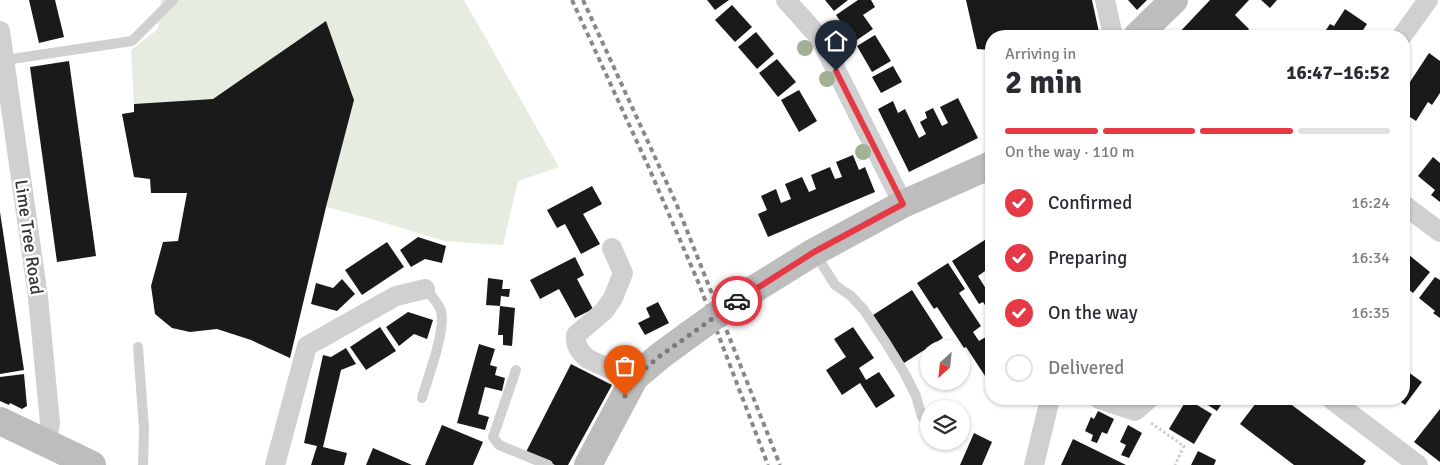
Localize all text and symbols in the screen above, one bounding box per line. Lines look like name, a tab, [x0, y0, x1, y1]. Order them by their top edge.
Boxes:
pin	[815, 20, 857, 71]
icon: home	[822, 27, 850, 55]
text: Arriving in	[1005, 44, 1076, 64]
text: 16:47–16:52	[1286, 61, 1390, 85]
text: 2 min	[1005, 63, 1082, 102]
text: On the way · 110 m	[1005, 142, 1135, 162]
street label: Lime Tree Road	[10, 178, 48, 296]
icon: check	[1005, 189, 1033, 217]
text: Confirmed	[1048, 191, 1132, 215]
text: 16:24	[1351, 193, 1390, 213]
icon: check	[1005, 244, 1033, 272]
text: Preparing	[1048, 246, 1127, 270]
text: 16:34	[1351, 248, 1390, 268]
courier	[712, 276, 762, 326]
icon: car	[723, 287, 751, 315]
icon: check	[1005, 299, 1033, 327]
text: On the way	[1048, 301, 1138, 325]
text: 16:35	[1351, 303, 1390, 323]
north arrow	[920, 340, 970, 390]
map controls	[920, 340, 970, 450]
pin	[604, 345, 646, 396]
icon: bag	[611, 352, 639, 380]
text: Delivered	[1048, 356, 1124, 380]
button: layers	[920, 400, 970, 450]

